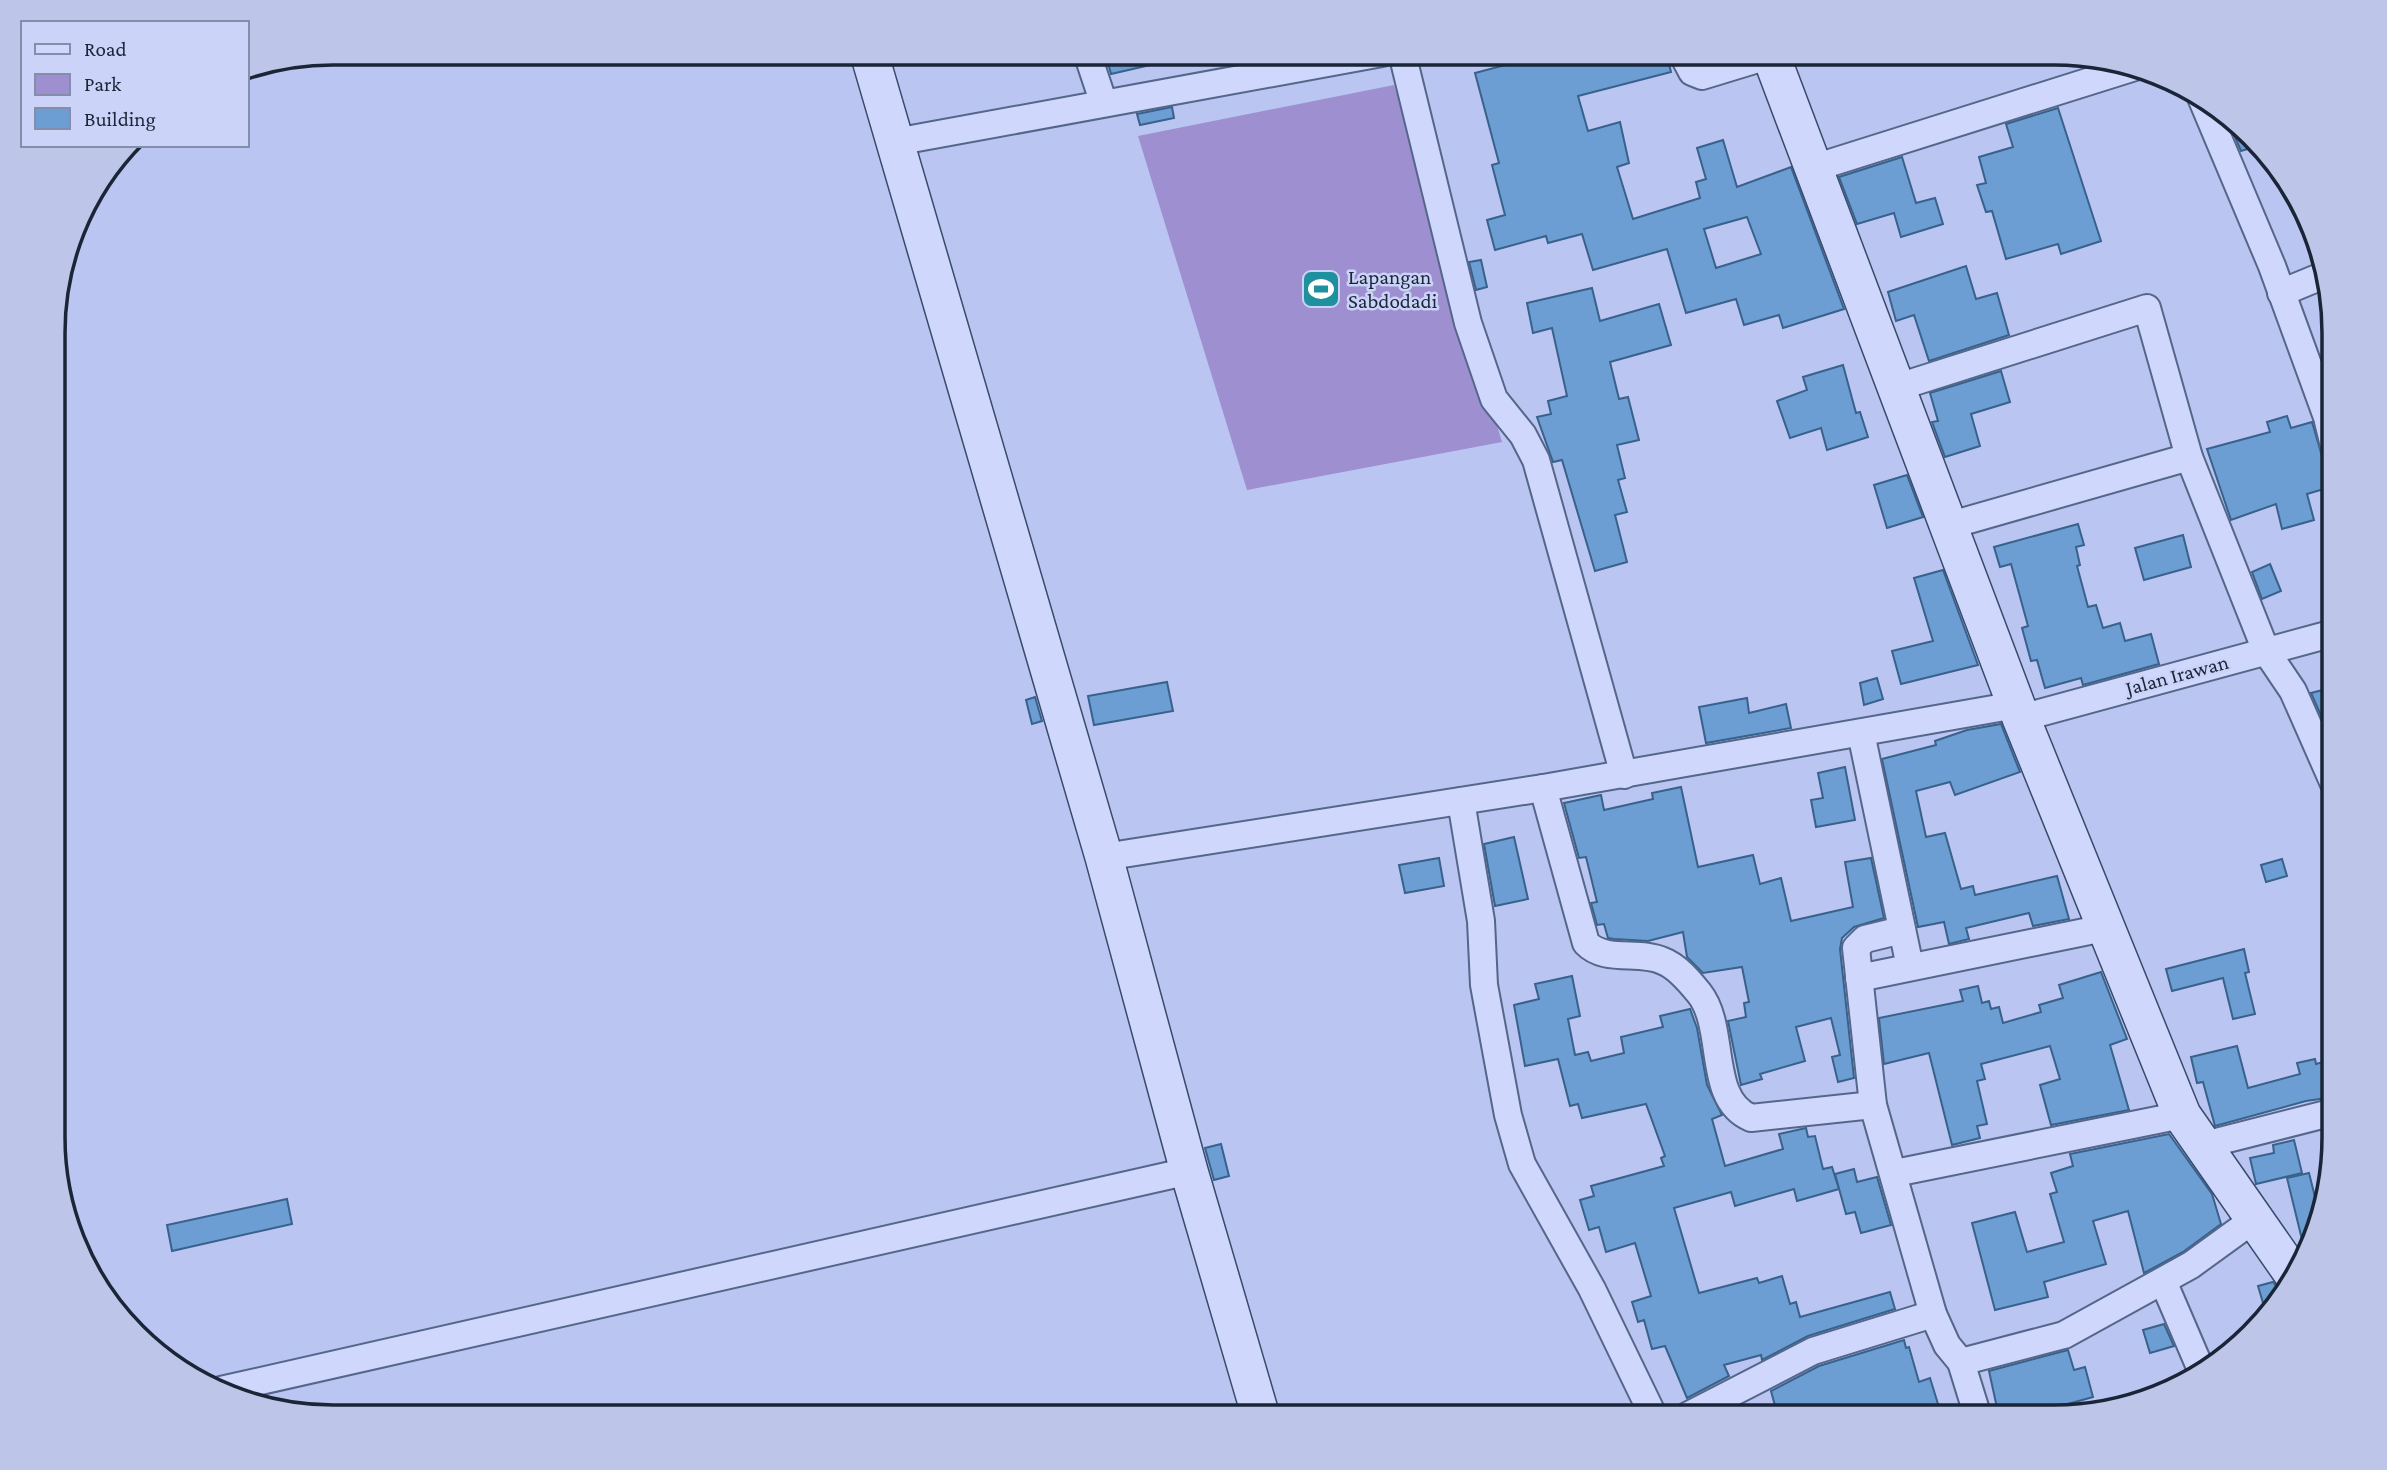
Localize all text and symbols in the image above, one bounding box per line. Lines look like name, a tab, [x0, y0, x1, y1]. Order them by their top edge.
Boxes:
legend	[21, 21, 248, 147]
text: Road	[84, 37, 127, 61]
text: Park	[84, 72, 121, 96]
text: Building	[84, 107, 156, 131]
place label: Lapangan Sabdodadi	[1348, 265, 1438, 313]
sports icon: Lapangan Sabdodadi	[1300, 268, 1342, 310]
street label: Jalan Irawan	[2121, 650, 2231, 701]

